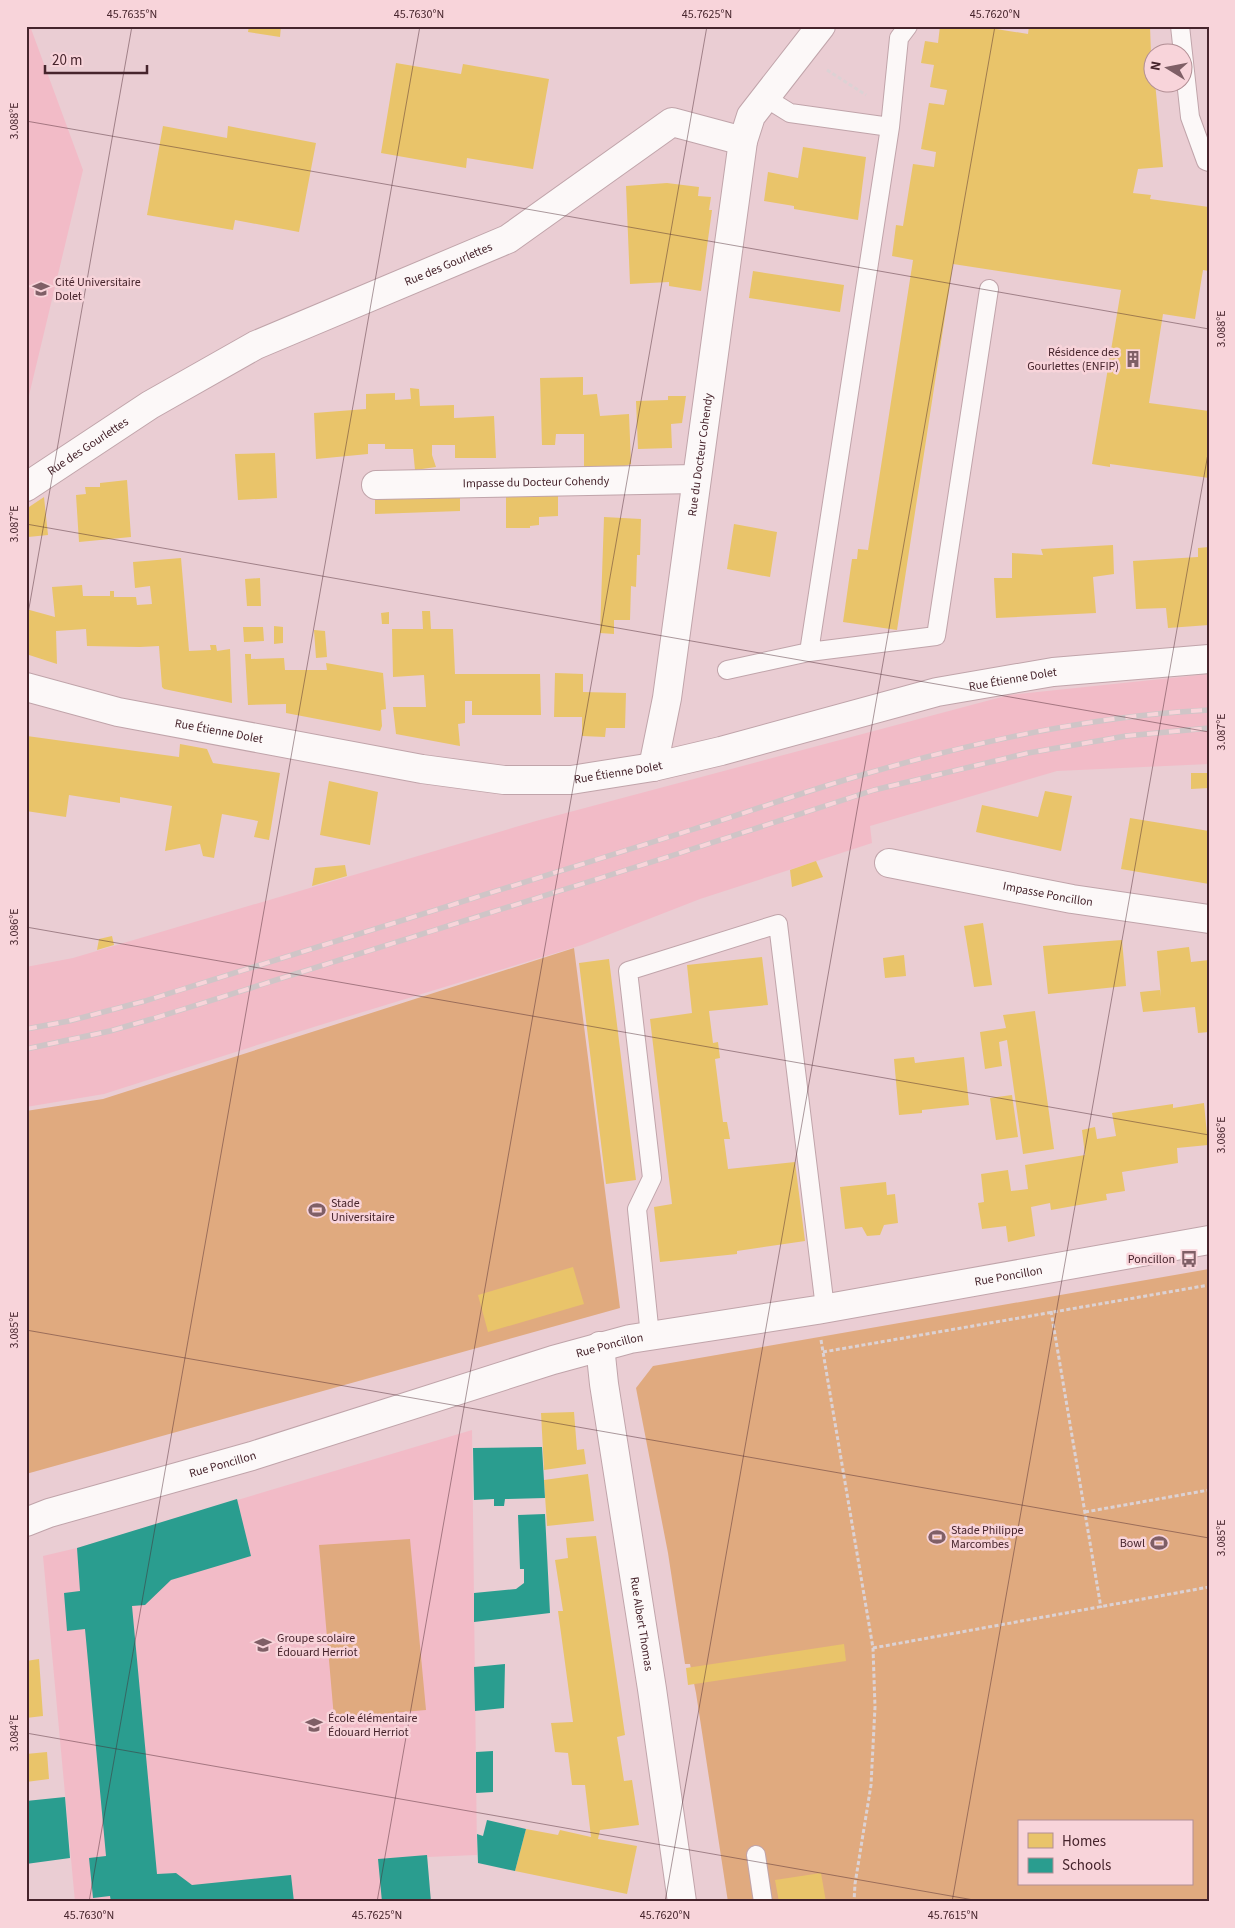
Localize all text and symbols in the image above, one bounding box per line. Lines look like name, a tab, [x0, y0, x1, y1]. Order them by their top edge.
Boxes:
text: 45.7635°N	[107, 6, 157, 23]
text: 45.7630°N	[394, 6, 444, 23]
text: 45.7625°N	[682, 6, 732, 23]
text: 45.7620°N	[970, 6, 1020, 23]
scale bar	[45, 42, 148, 74]
north arrow	[1142, 42, 1192, 92]
text: 20 m	[52, 50, 82, 71]
text: N	[1146, 60, 1167, 72]
text: 3.088°E	[6, 102, 23, 140]
street label: Rue des Gourlettes	[402, 239, 495, 291]
place label: Cité Universitaire Dolet	[55, 274, 141, 305]
school or university icon: Cité Universitaire Dolet	[31, 279, 51, 299]
text: 3.088°E	[1213, 310, 1230, 348]
place label: Résidence des Gourlettes (ENFIP)	[1027, 344, 1119, 375]
building icon: Résidence des Gourlettes (ENFIP)	[1123, 349, 1143, 369]
street label: Rue du Docteur Cohendy	[684, 392, 718, 517]
street label: Rue des Gourlettes	[44, 414, 132, 480]
street label: Impasse du Docteur Cohendy	[463, 473, 610, 492]
text: 3.087°E	[6, 505, 23, 543]
street label: Rue Étienne Dolet	[967, 664, 1057, 695]
text: 3.087°E	[1213, 713, 1230, 751]
street label: Rue Étienne Dolet	[173, 715, 264, 748]
street label: Rue Étienne Dolet	[573, 757, 664, 788]
street label: Impasse Poncillon	[1001, 878, 1094, 911]
text: 3.086°E	[6, 908, 23, 946]
text: 3.086°E	[1213, 1116, 1230, 1154]
place label: Stade Universitaire	[331, 1195, 395, 1226]
sports icon: Stade Universitaire	[307, 1200, 327, 1220]
bus stop icon: Poncillon	[1179, 1249, 1199, 1269]
place label: Poncillon	[1128, 1251, 1175, 1268]
street label: Rue Poncillon	[973, 1262, 1044, 1291]
text: 3.085°E	[6, 1311, 23, 1349]
street label: Rue Poncillon	[574, 1329, 644, 1362]
street label: Rue Poncillon	[187, 1447, 258, 1482]
text: 3.085°E	[1213, 1519, 1230, 1557]
place label: Stade Philippe Marcombes	[951, 1522, 1024, 1553]
sports icon: Stade Philippe Marcombes	[927, 1527, 947, 1547]
sports icon: Bowl	[1149, 1533, 1169, 1553]
place label: Bowl	[1120, 1535, 1145, 1552]
street label: Rue Albert Thomas	[625, 1576, 657, 1672]
place label: Groupe scolaire Édouard Herriot	[277, 1630, 357, 1661]
school or university icon: Groupe scolaire Édouard Herriot	[253, 1635, 273, 1655]
place label: École élémentaire Édouard Herriot	[328, 1710, 418, 1741]
text: 3.084°E	[6, 1714, 23, 1752]
school or university icon: École élémentaire Édouard Herriot	[304, 1715, 324, 1735]
legend	[1018, 1820, 1192, 1886]
text: Homes	[1062, 1831, 1106, 1852]
text: Schools	[1062, 1855, 1111, 1876]
text: 45.7630°N	[64, 1907, 114, 1924]
text: 45.7625°N	[352, 1907, 402, 1924]
text: 45.7620°N	[640, 1907, 690, 1924]
text: 45.7615°N	[928, 1907, 978, 1924]

